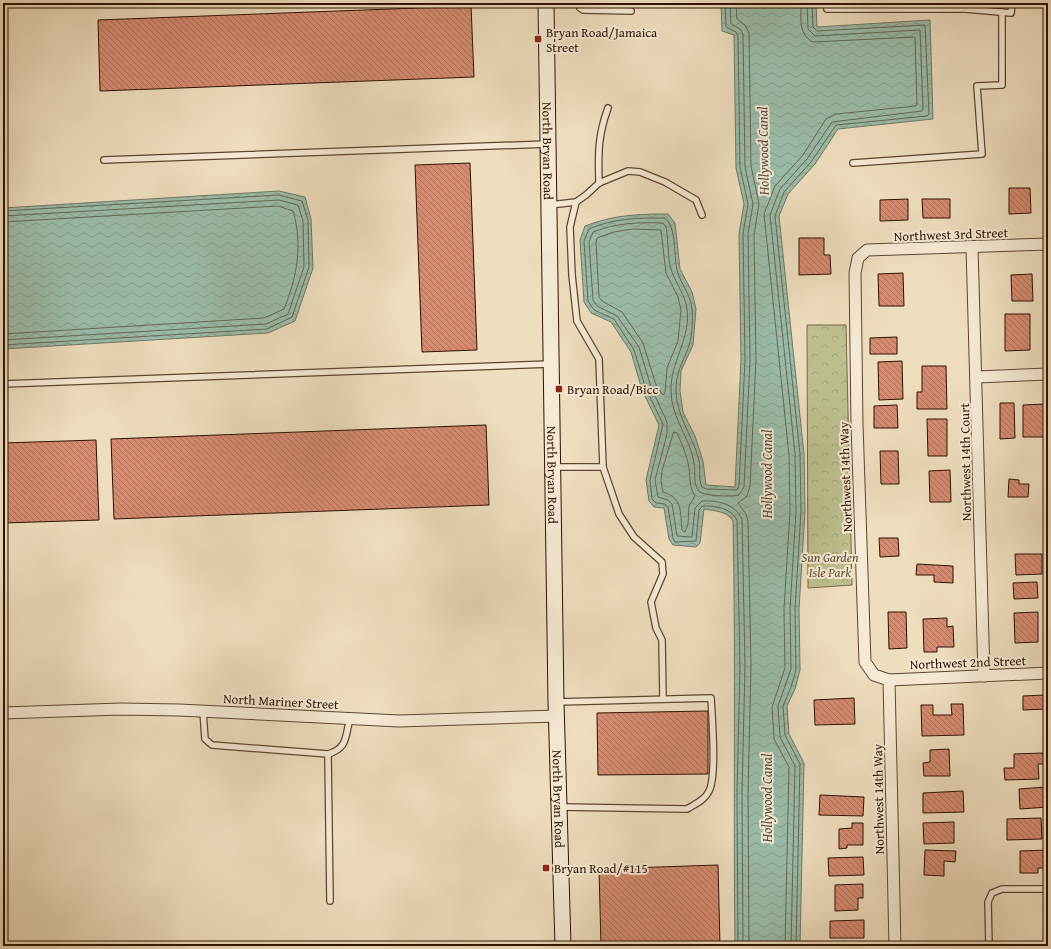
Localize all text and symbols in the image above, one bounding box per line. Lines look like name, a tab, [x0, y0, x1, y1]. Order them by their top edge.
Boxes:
place label: Bryan Road/Jamaica Street	[546, 23, 658, 57]
marker: Bryan Road/Jamaica Street	[533, 34, 543, 44]
street label: North Bryan Road	[537, 102, 558, 200]
water label: Hollywood Canal	[752, 106, 774, 197]
street label: Northwest 3rd Street	[894, 223, 1009, 246]
place label: Bryan Road/Bicc	[567, 380, 658, 399]
marker: Bryan Road/Bicc	[554, 384, 564, 394]
street label: Northwest 14th Court	[955, 402, 976, 521]
street label: Northwest 14th Way	[834, 421, 857, 533]
street label: North Bryan Road	[542, 426, 562, 524]
water label: Hollywood Canal	[757, 429, 777, 519]
park label: Sun Garden Isle Park	[801, 548, 859, 582]
street label: Northwest 2nd Street	[910, 651, 1027, 674]
street label: North Mariner Street	[223, 689, 340, 714]
street label: Northwest 14th Way	[868, 743, 889, 854]
street label: North Bryan Road	[547, 750, 569, 848]
water label: Hollywood Canal	[757, 753, 777, 843]
place label: Bryan Road/#115	[554, 859, 648, 878]
marker: Bryan Road/#115	[541, 863, 551, 873]

